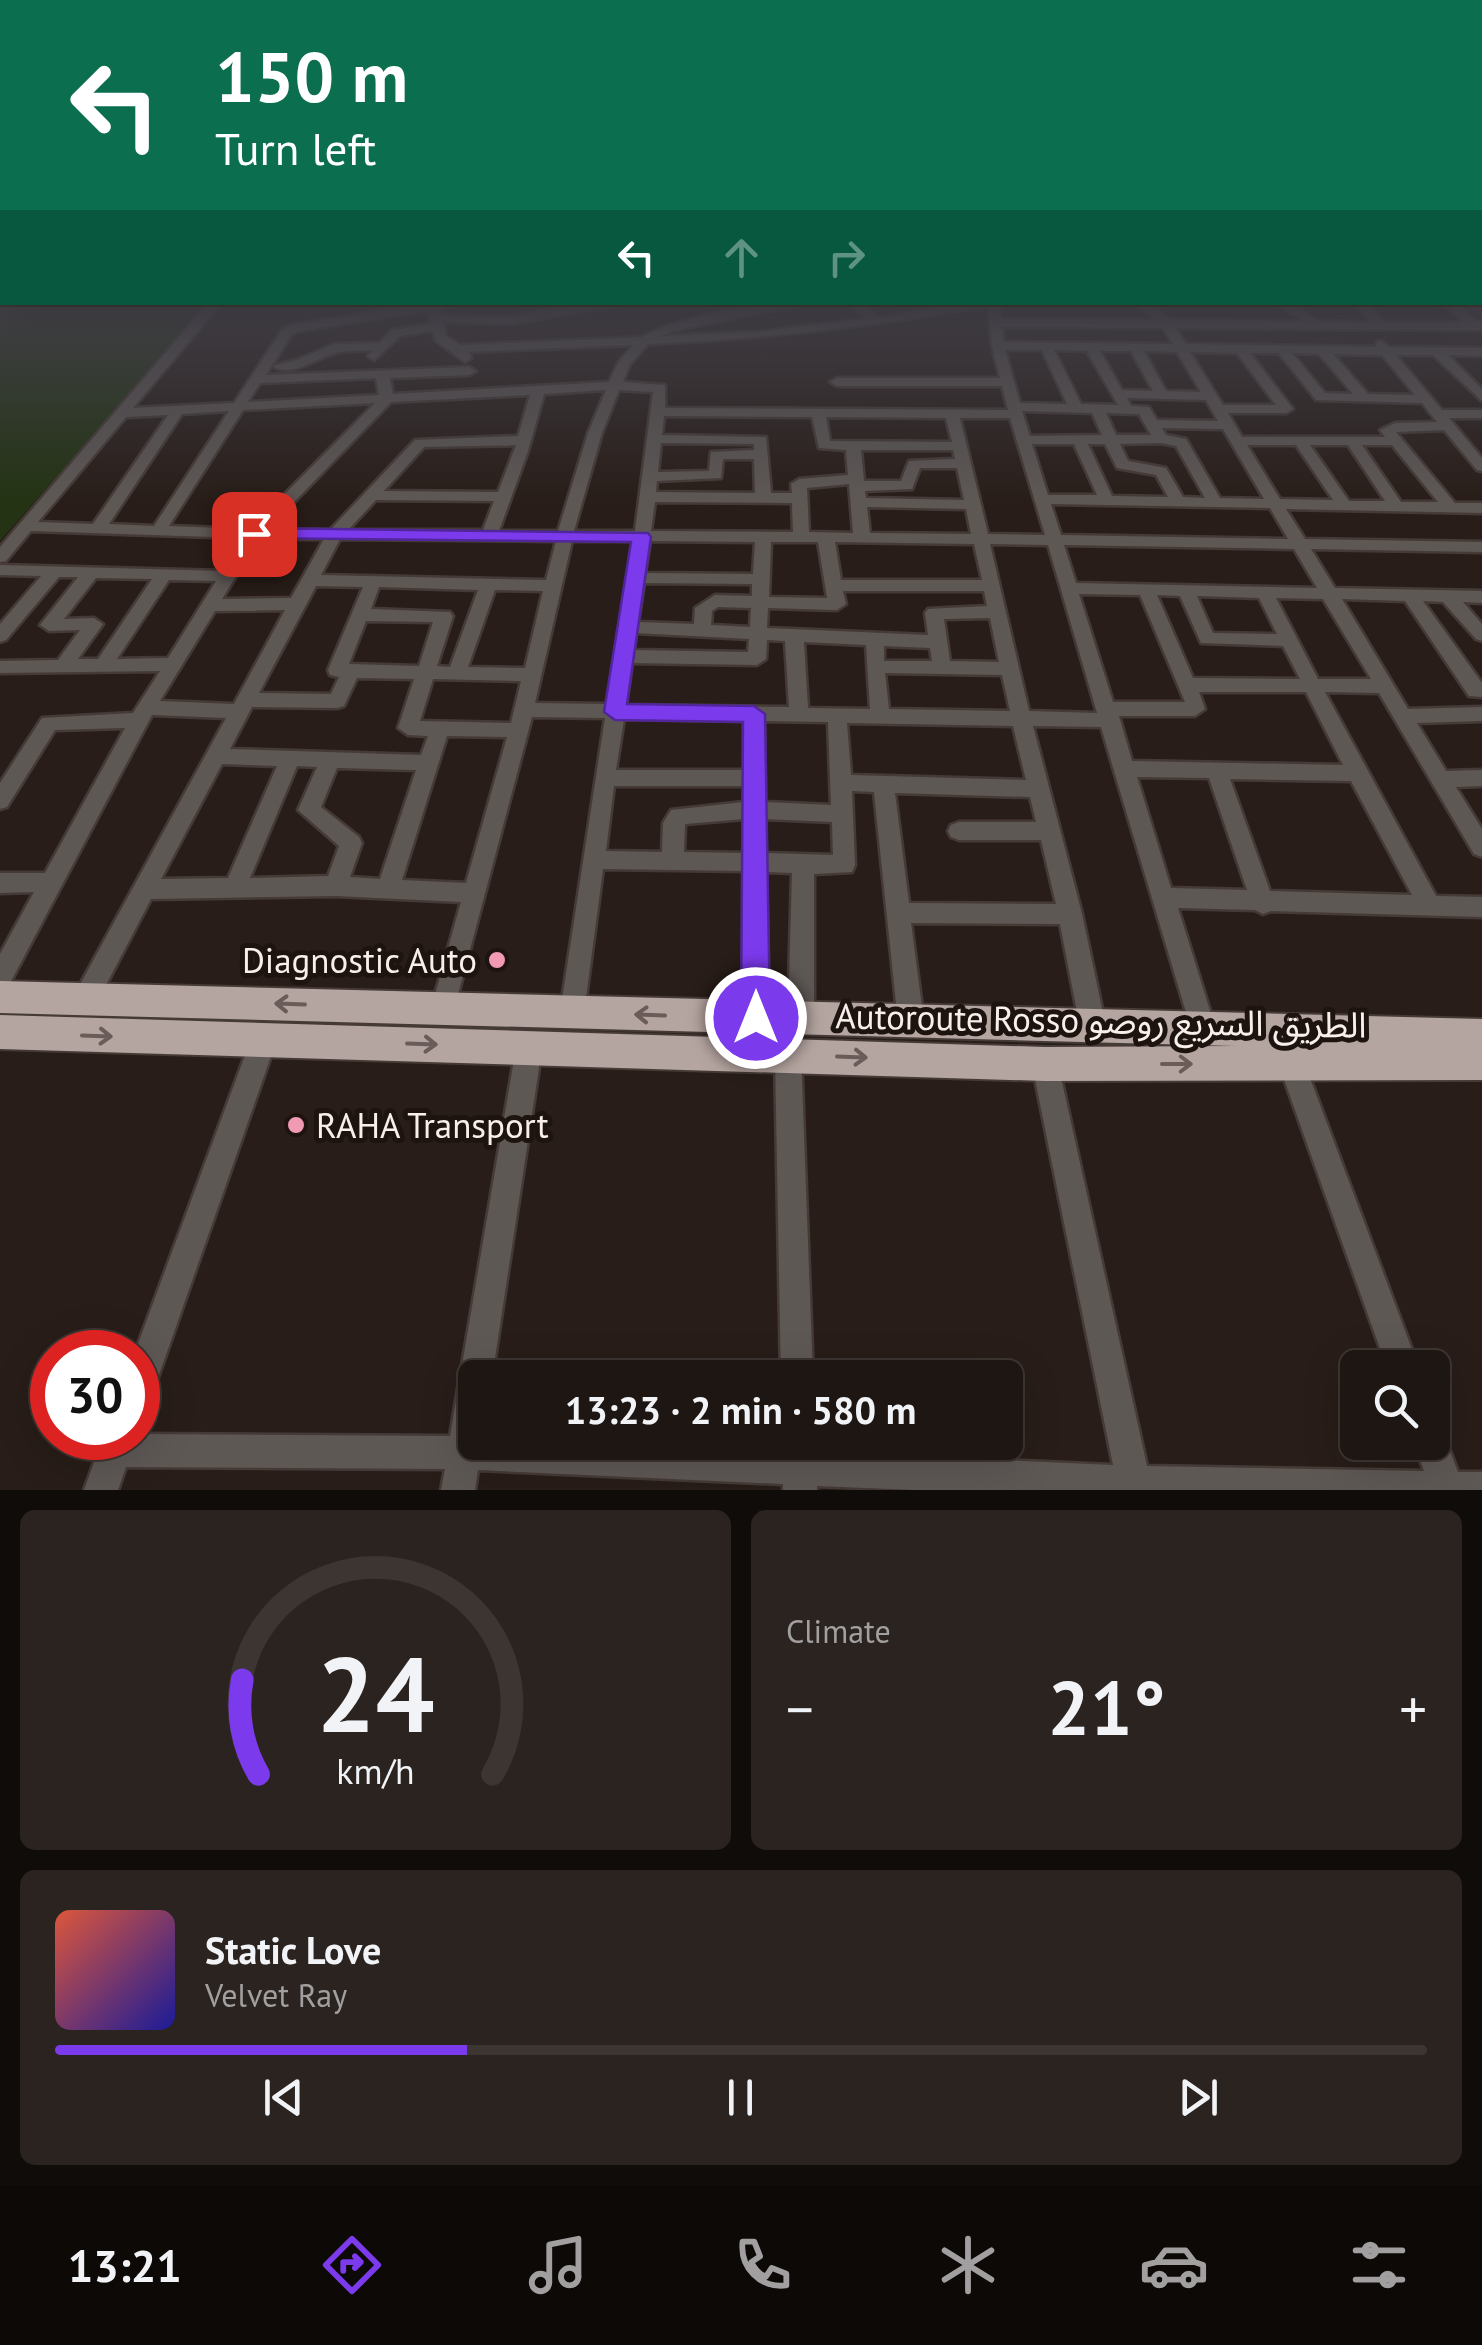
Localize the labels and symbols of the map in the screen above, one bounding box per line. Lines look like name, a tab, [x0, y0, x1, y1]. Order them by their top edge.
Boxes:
pin	[212, 492, 297, 577]
place label: Diagnostic Auto	[242, 937, 477, 983]
marker: Diagnostic Auto	[486, 949, 508, 971]
position arrow	[704, 966, 808, 1070]
street label: Autoroute Rosso الطريق السريع روصو	[835, 992, 1367, 1052]
one-way arrow	[274, 994, 306, 1013]
one-way arrow	[634, 1005, 666, 1024]
one-way arrow	[81, 1027, 113, 1046]
one-way arrow	[406, 1035, 438, 1054]
one-way arrow	[836, 1048, 868, 1067]
one-way arrow	[1160, 1054, 1192, 1074]
place label: RAHA Transport	[316, 1102, 549, 1148]
marker: RAHA Transport	[285, 1114, 307, 1136]
speed limit sign: 30	[30, 1330, 160, 1460]

